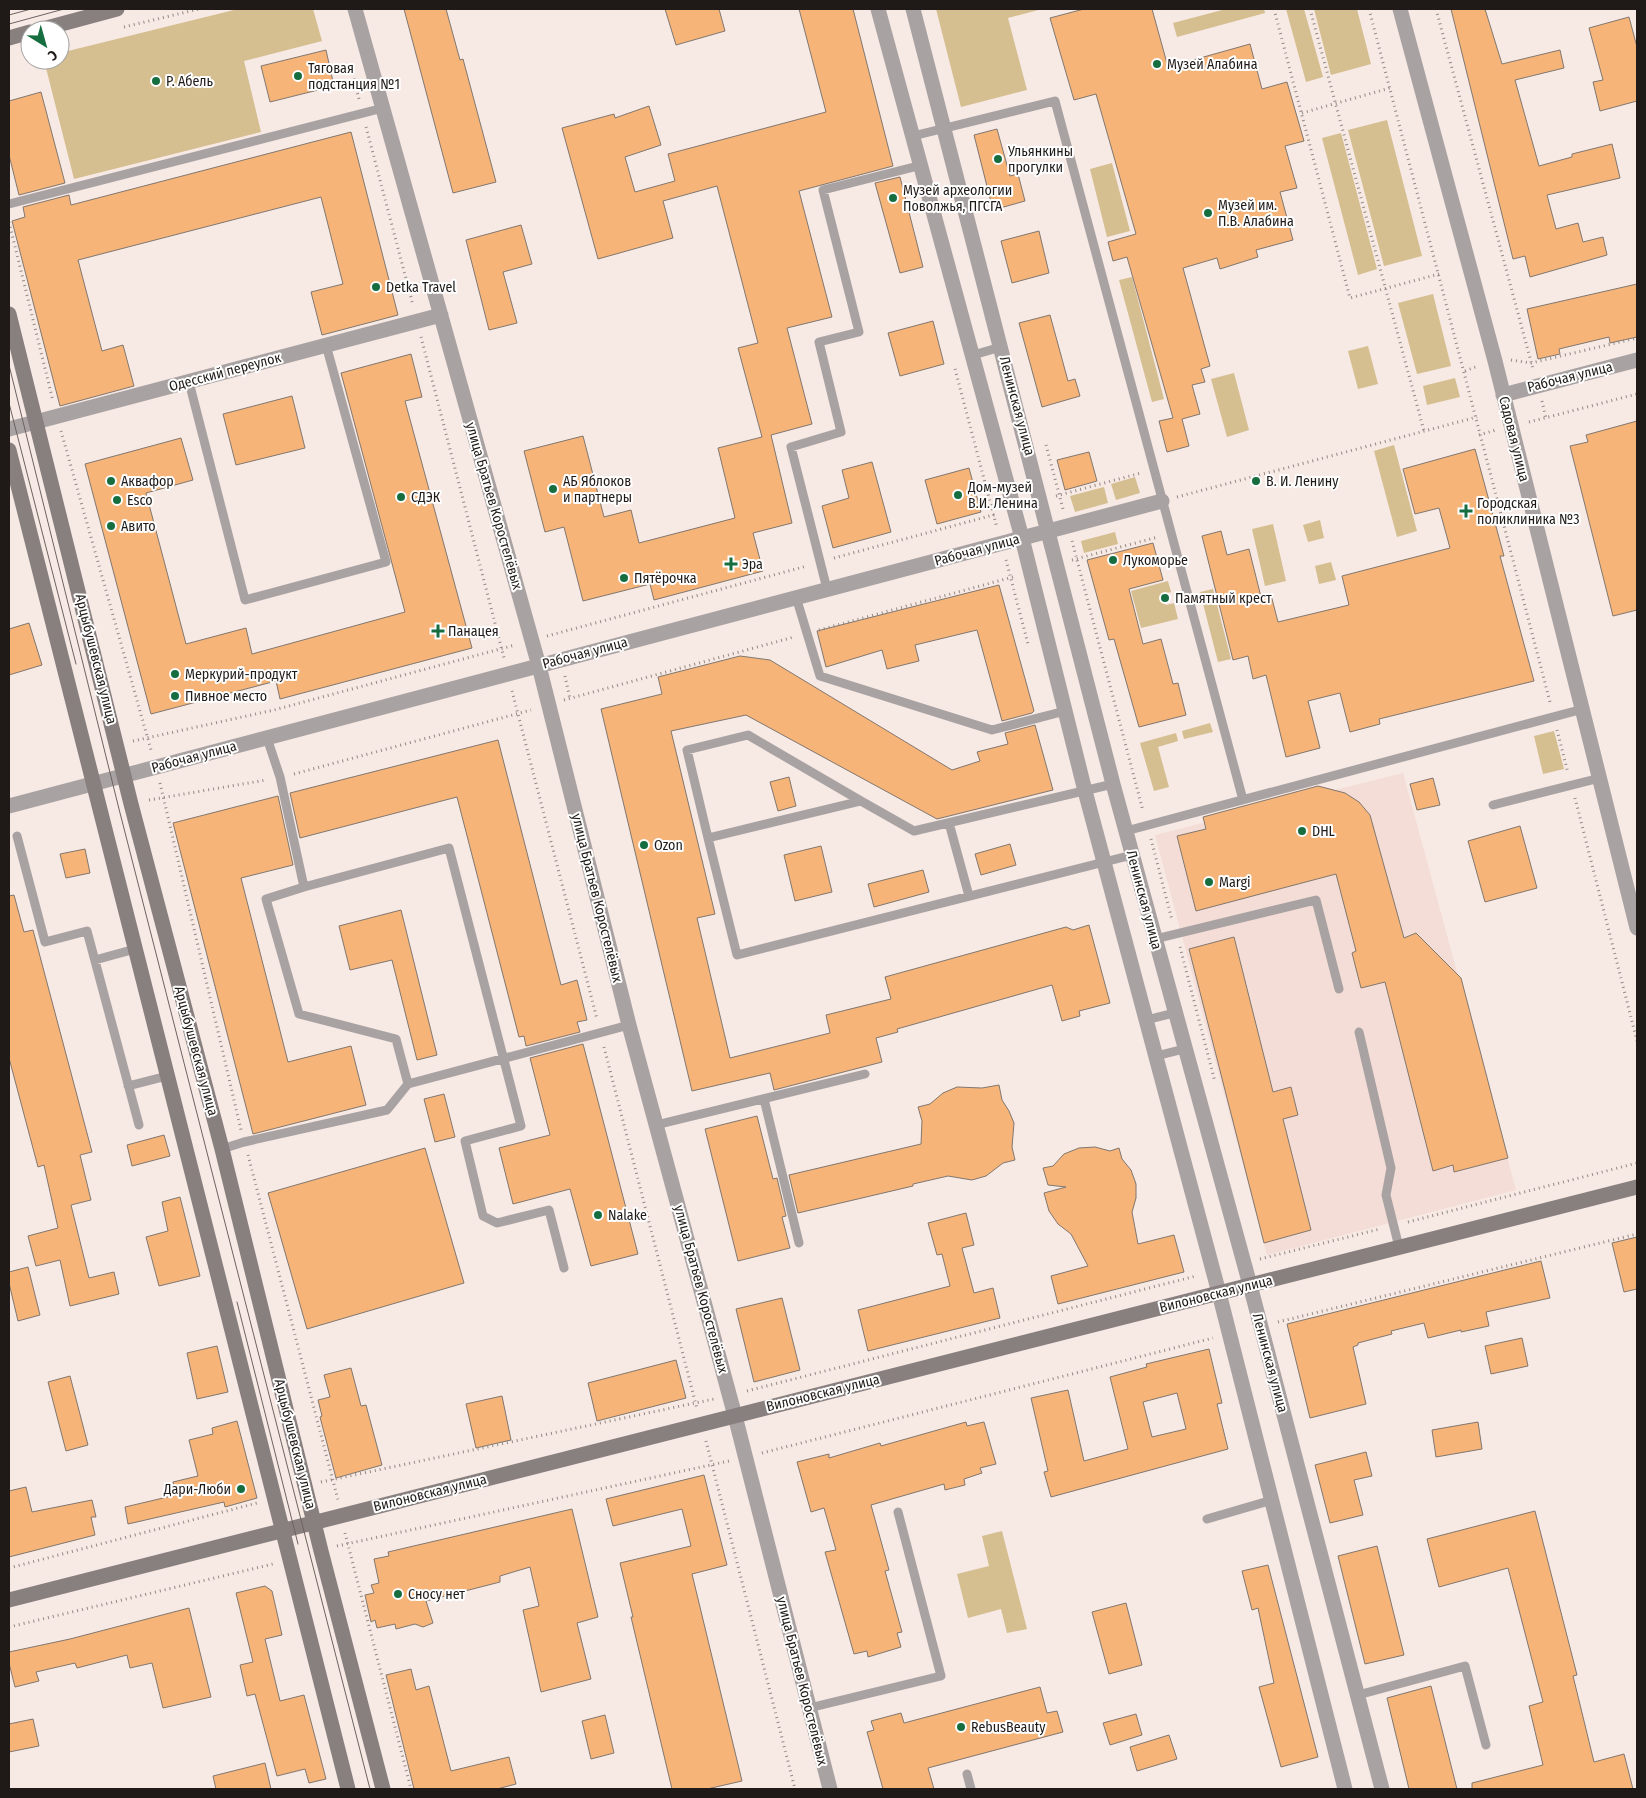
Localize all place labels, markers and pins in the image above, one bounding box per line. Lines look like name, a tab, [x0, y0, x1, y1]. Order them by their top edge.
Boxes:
place label: Музей Алабина	[1167, 56, 1258, 73]
marker: Музей Алабина	[1151, 58, 1163, 70]
place label: Тяговая подстанция №1	[308, 60, 400, 93]
marker: Тяговая подстанция №1	[292, 70, 304, 82]
place label: Р. Абель	[166, 73, 214, 90]
marker: Р. Абель	[150, 75, 162, 87]
place label: Ульянкины прогулки	[1007, 143, 1073, 176]
marker: Ульянкины прогулки	[992, 153, 1004, 165]
place label: Музей археологии Поволжья, ПГСГА	[903, 182, 1012, 215]
marker: Музей археологии Поволжья, ПГСГА	[887, 192, 899, 204]
place label: Музей им. П.В. Алабина	[1218, 197, 1294, 230]
marker: Музей им. П.В. Алабина	[1202, 207, 1214, 219]
place label: Detka Travel	[386, 279, 456, 296]
marker: Detka Travel	[370, 281, 382, 293]
place label: Аквафор	[121, 473, 174, 490]
place label: АБ Яблоков и партнеры	[563, 473, 632, 506]
place label: В. И. Ленину	[1266, 473, 1339, 490]
marker: Аквафор	[105, 475, 117, 487]
marker: В. И. Ленину	[1250, 475, 1262, 487]
place label: Дом-музей В.И. Ленина	[967, 479, 1038, 512]
marker: АБ Яблоков и партнеры	[547, 483, 559, 495]
place label: СДЭК	[411, 489, 441, 506]
marker: Дом-музей В.И. Ленина	[952, 489, 964, 501]
marker: СДЭК	[395, 491, 407, 503]
place label: Esco	[127, 492, 153, 509]
marker: Esco	[111, 494, 123, 506]
place label: Городская поликлиника №3	[1477, 495, 1580, 528]
marker: Городская поликлиника №3	[1459, 504, 1473, 518]
place label: Авито	[121, 518, 156, 535]
marker: Авито	[105, 520, 117, 532]
place label: Лукоморье	[1123, 552, 1188, 569]
marker: Лукоморье	[1107, 554, 1119, 566]
place label: Эра	[742, 556, 763, 573]
marker: Эра	[724, 557, 738, 571]
place label: Пятёрочка	[634, 570, 697, 587]
marker: Пятёрочка	[618, 572, 630, 584]
place label: Памятный крест	[1175, 590, 1272, 607]
marker: Памятный крест	[1159, 592, 1171, 604]
place label: Панацея	[448, 623, 499, 640]
marker: Панацея	[432, 625, 444, 637]
place label: Меркурий-продукт	[185, 666, 298, 683]
marker: Меркурий-продукт	[169, 668, 181, 680]
place label: Пивное место	[185, 688, 267, 705]
marker: Пивное место	[169, 690, 181, 702]
place label: DHL	[1312, 823, 1335, 840]
marker: DHL	[1296, 825, 1308, 837]
place label: Ozon	[654, 837, 683, 854]
marker: Ozon	[638, 839, 650, 851]
place label: Margi	[1219, 874, 1251, 891]
marker: Margi	[1203, 876, 1215, 888]
place label: Nalake	[608, 1207, 647, 1224]
marker: Nalake	[592, 1209, 604, 1221]
place label: Дари-Люби	[163, 1481, 231, 1498]
marker: Дари-Люби	[235, 1483, 247, 1495]
place label: Сносу нет	[408, 1586, 465, 1603]
marker: Сносу нет	[392, 1588, 404, 1600]
place label: RebusBeauty	[971, 1719, 1046, 1736]
marker: RebusBeauty	[955, 1721, 967, 1733]

